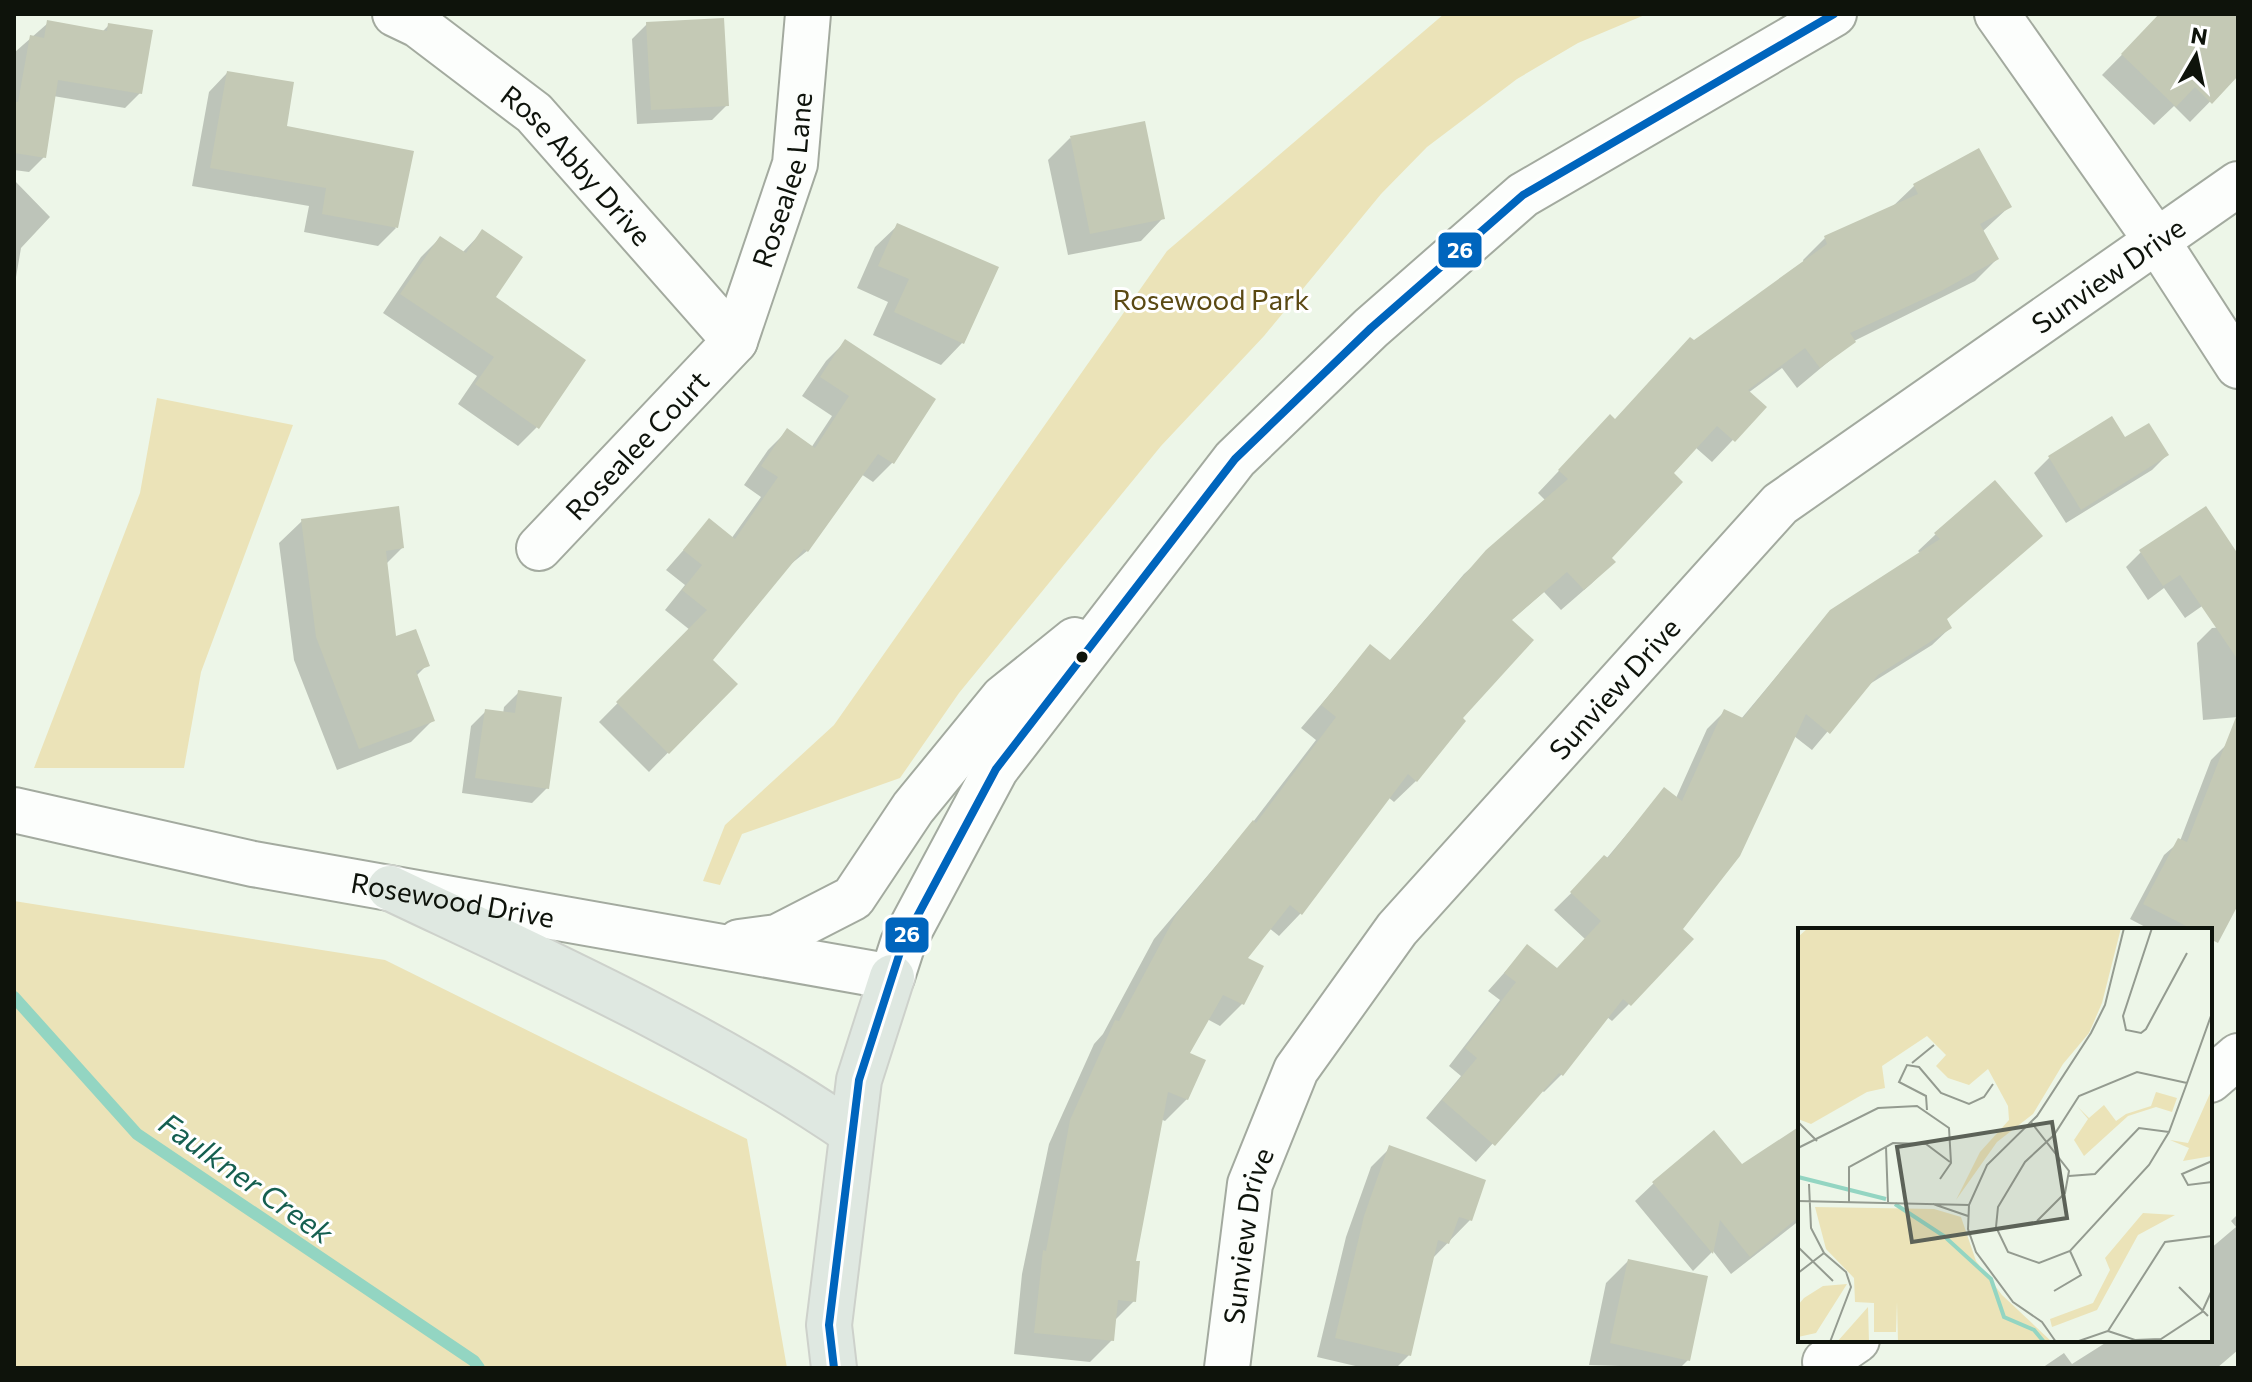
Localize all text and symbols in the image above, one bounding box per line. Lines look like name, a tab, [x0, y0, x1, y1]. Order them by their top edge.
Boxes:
north arrow	[2156, 16, 2236, 96]
text: N	[2189, 21, 2209, 50]
street label: Rose Abby Drive	[495, 77, 659, 252]
street label: Rosealee Lane	[744, 91, 818, 272]
street label: Sunview Drive	[2025, 210, 2191, 340]
line badge: 26	[1437, 231, 1483, 269]
text: 26	[1447, 236, 1473, 263]
park label: Rosewood Park	[1113, 282, 1309, 316]
street label: Rosealee Court	[558, 363, 715, 527]
street label: Sunview Drive	[1541, 610, 1687, 766]
unlabelled marker	[1074, 649, 1090, 665]
street label: Rosewood Drive	[348, 865, 557, 934]
line badge: 26	[884, 916, 930, 954]
text: 26	[894, 920, 920, 947]
inset map	[1798, 928, 2212, 1342]
water label: Faulkner Creek	[153, 1103, 342, 1251]
street label: Sunview Drive	[1216, 1142, 1280, 1326]

